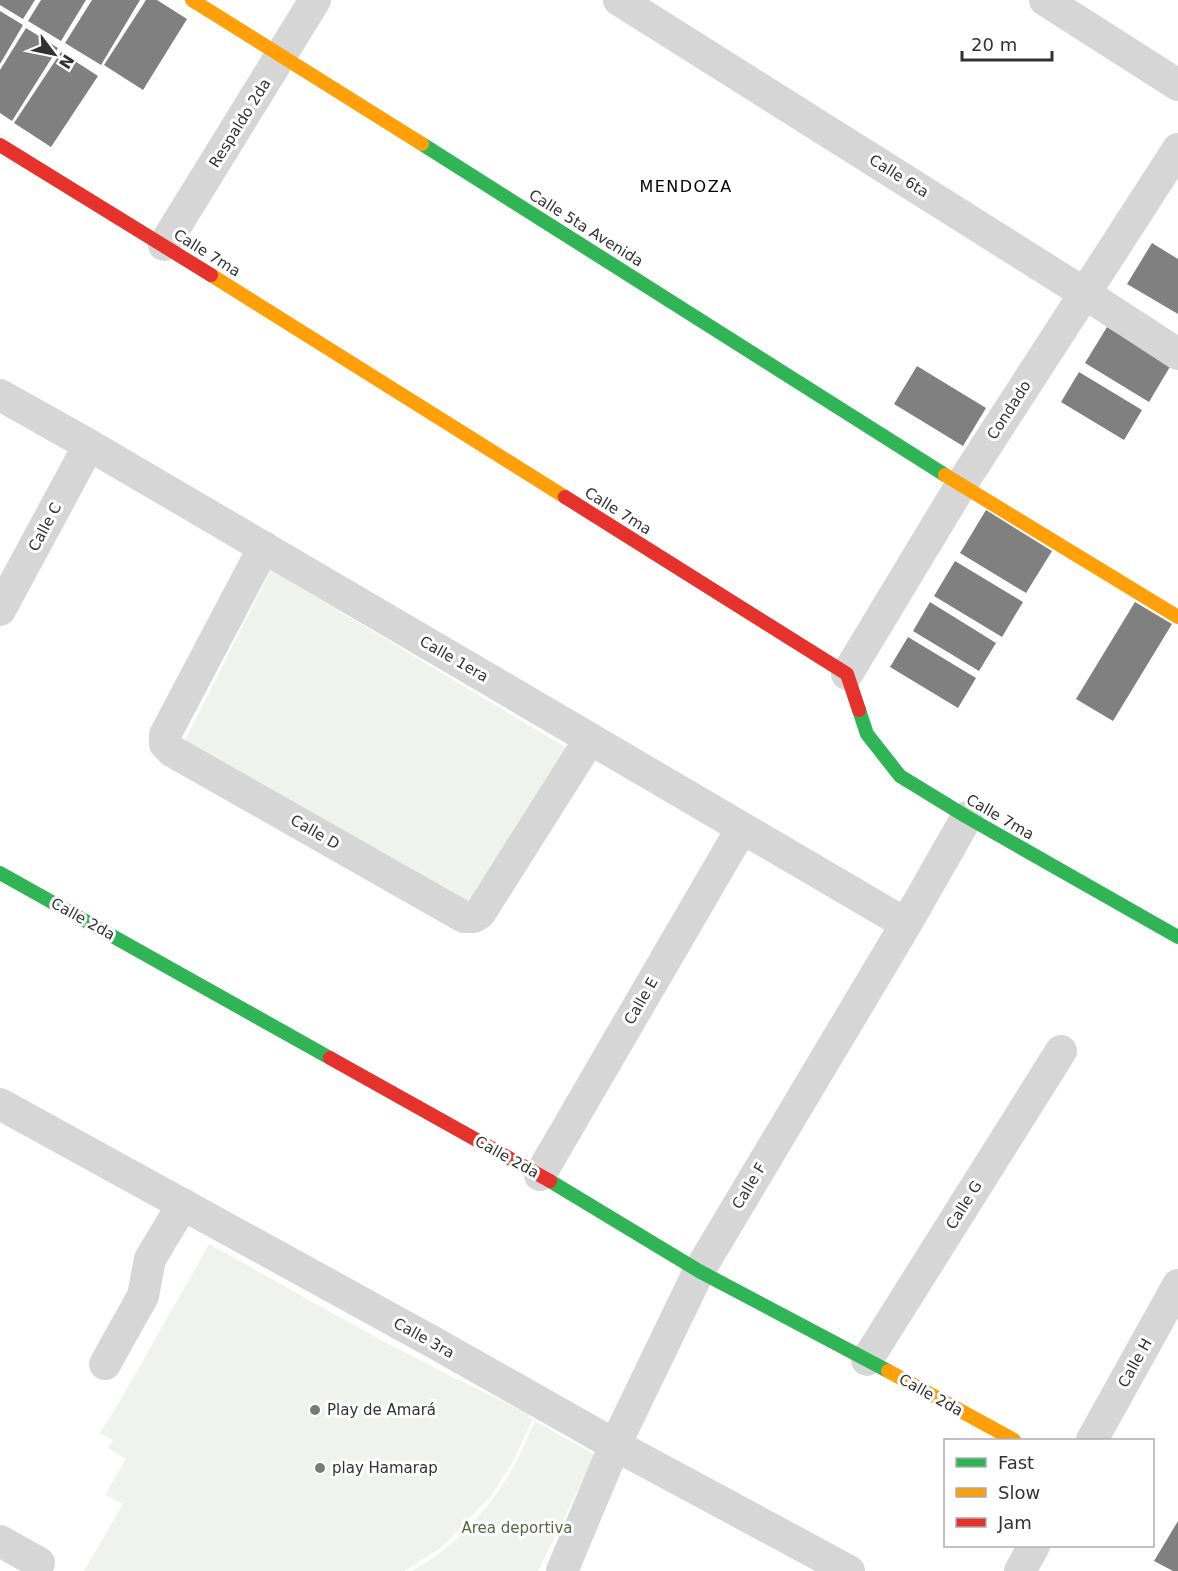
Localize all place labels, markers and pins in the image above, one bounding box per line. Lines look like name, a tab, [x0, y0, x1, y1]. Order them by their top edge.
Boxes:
place label: Play de Amará	[327, 1401, 436, 1419]
marker: Play de Amará	[308, 1403, 322, 1417]
place label: play Hamarap	[332, 1459, 438, 1477]
marker: play Hamarap	[313, 1461, 327, 1475]

